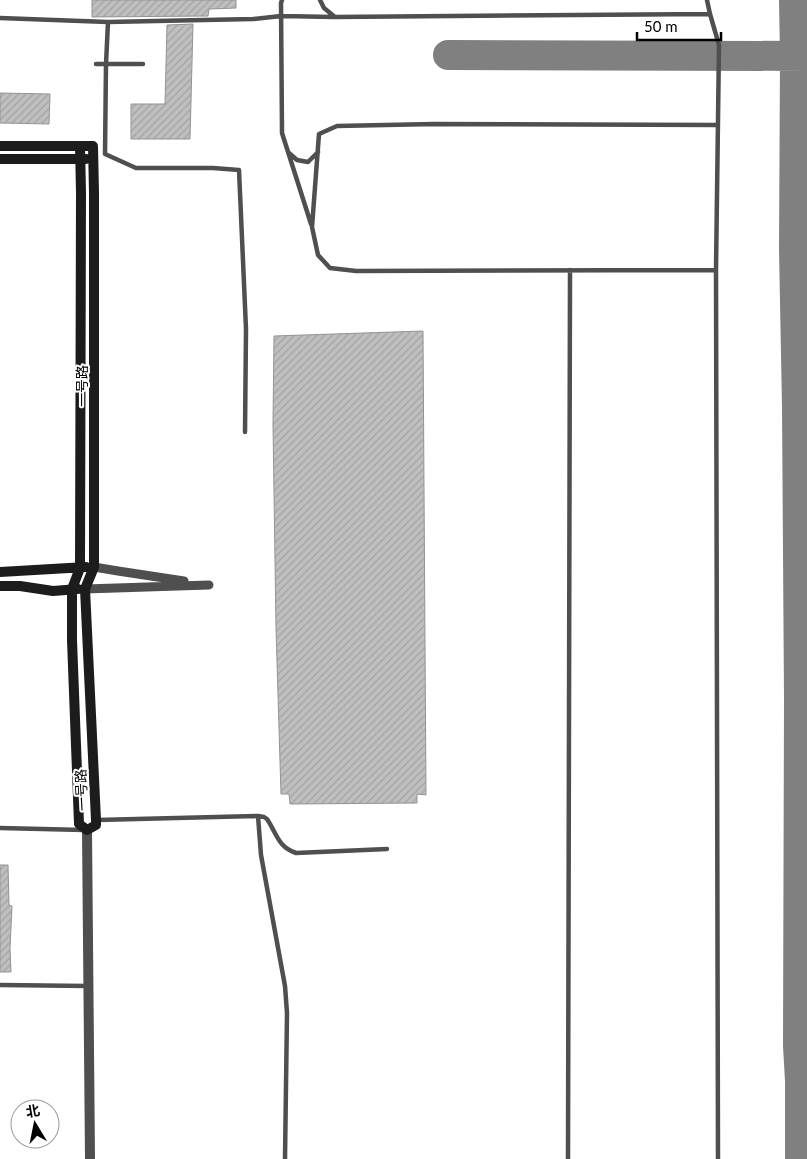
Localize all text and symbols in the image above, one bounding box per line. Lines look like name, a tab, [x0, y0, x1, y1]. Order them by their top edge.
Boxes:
scale bar	[637, 10, 721, 42]
text: 50 m	[644, 17, 678, 35]
street label: 一号路	[73, 365, 90, 407]
street label: 一号路	[71, 769, 91, 811]
north arrow	[10, 1099, 60, 1149]
text: 北	[24, 1101, 41, 1120]

